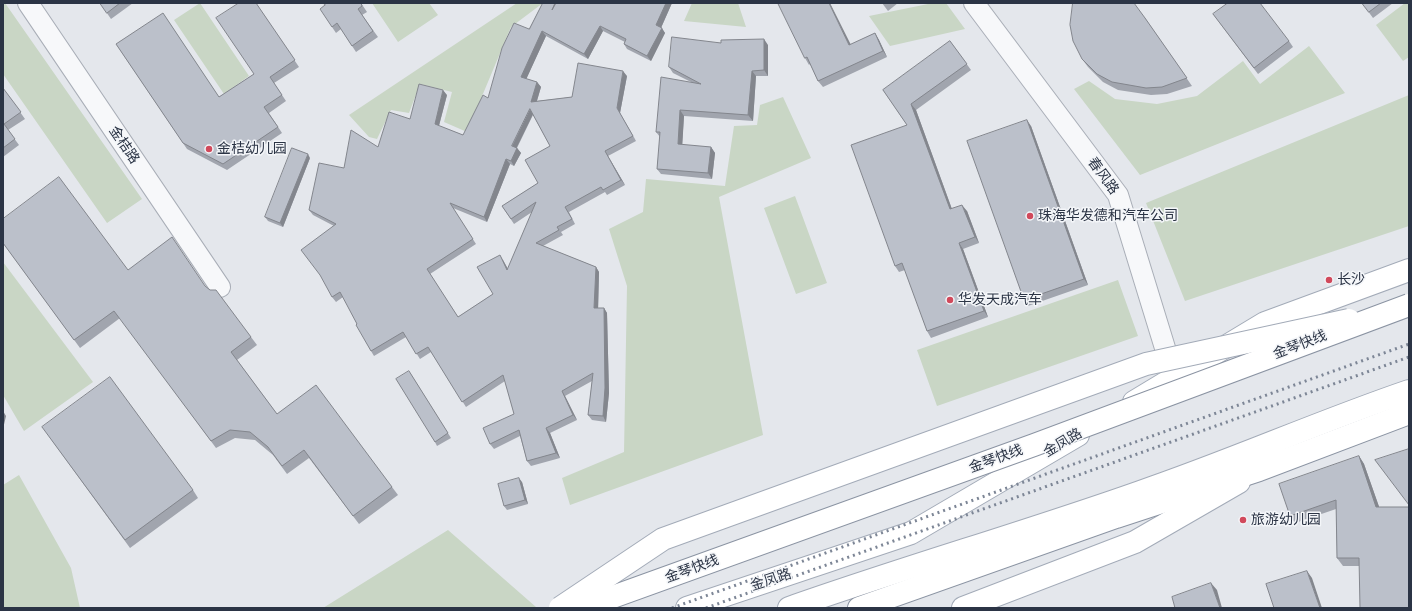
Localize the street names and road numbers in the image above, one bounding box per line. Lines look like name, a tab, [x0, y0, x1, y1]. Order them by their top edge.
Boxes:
street label: 金桔路	[105, 123, 143, 167]
street label: 春风路	[1084, 154, 1122, 198]
street label: 金琴快线	[1271, 327, 1329, 363]
street label: 金凤路	[1041, 425, 1085, 461]
street label: 金琴快线	[967, 442, 1025, 476]
street label: 金琴快线	[663, 552, 721, 586]
street label: 金凤路	[748, 566, 794, 594]

